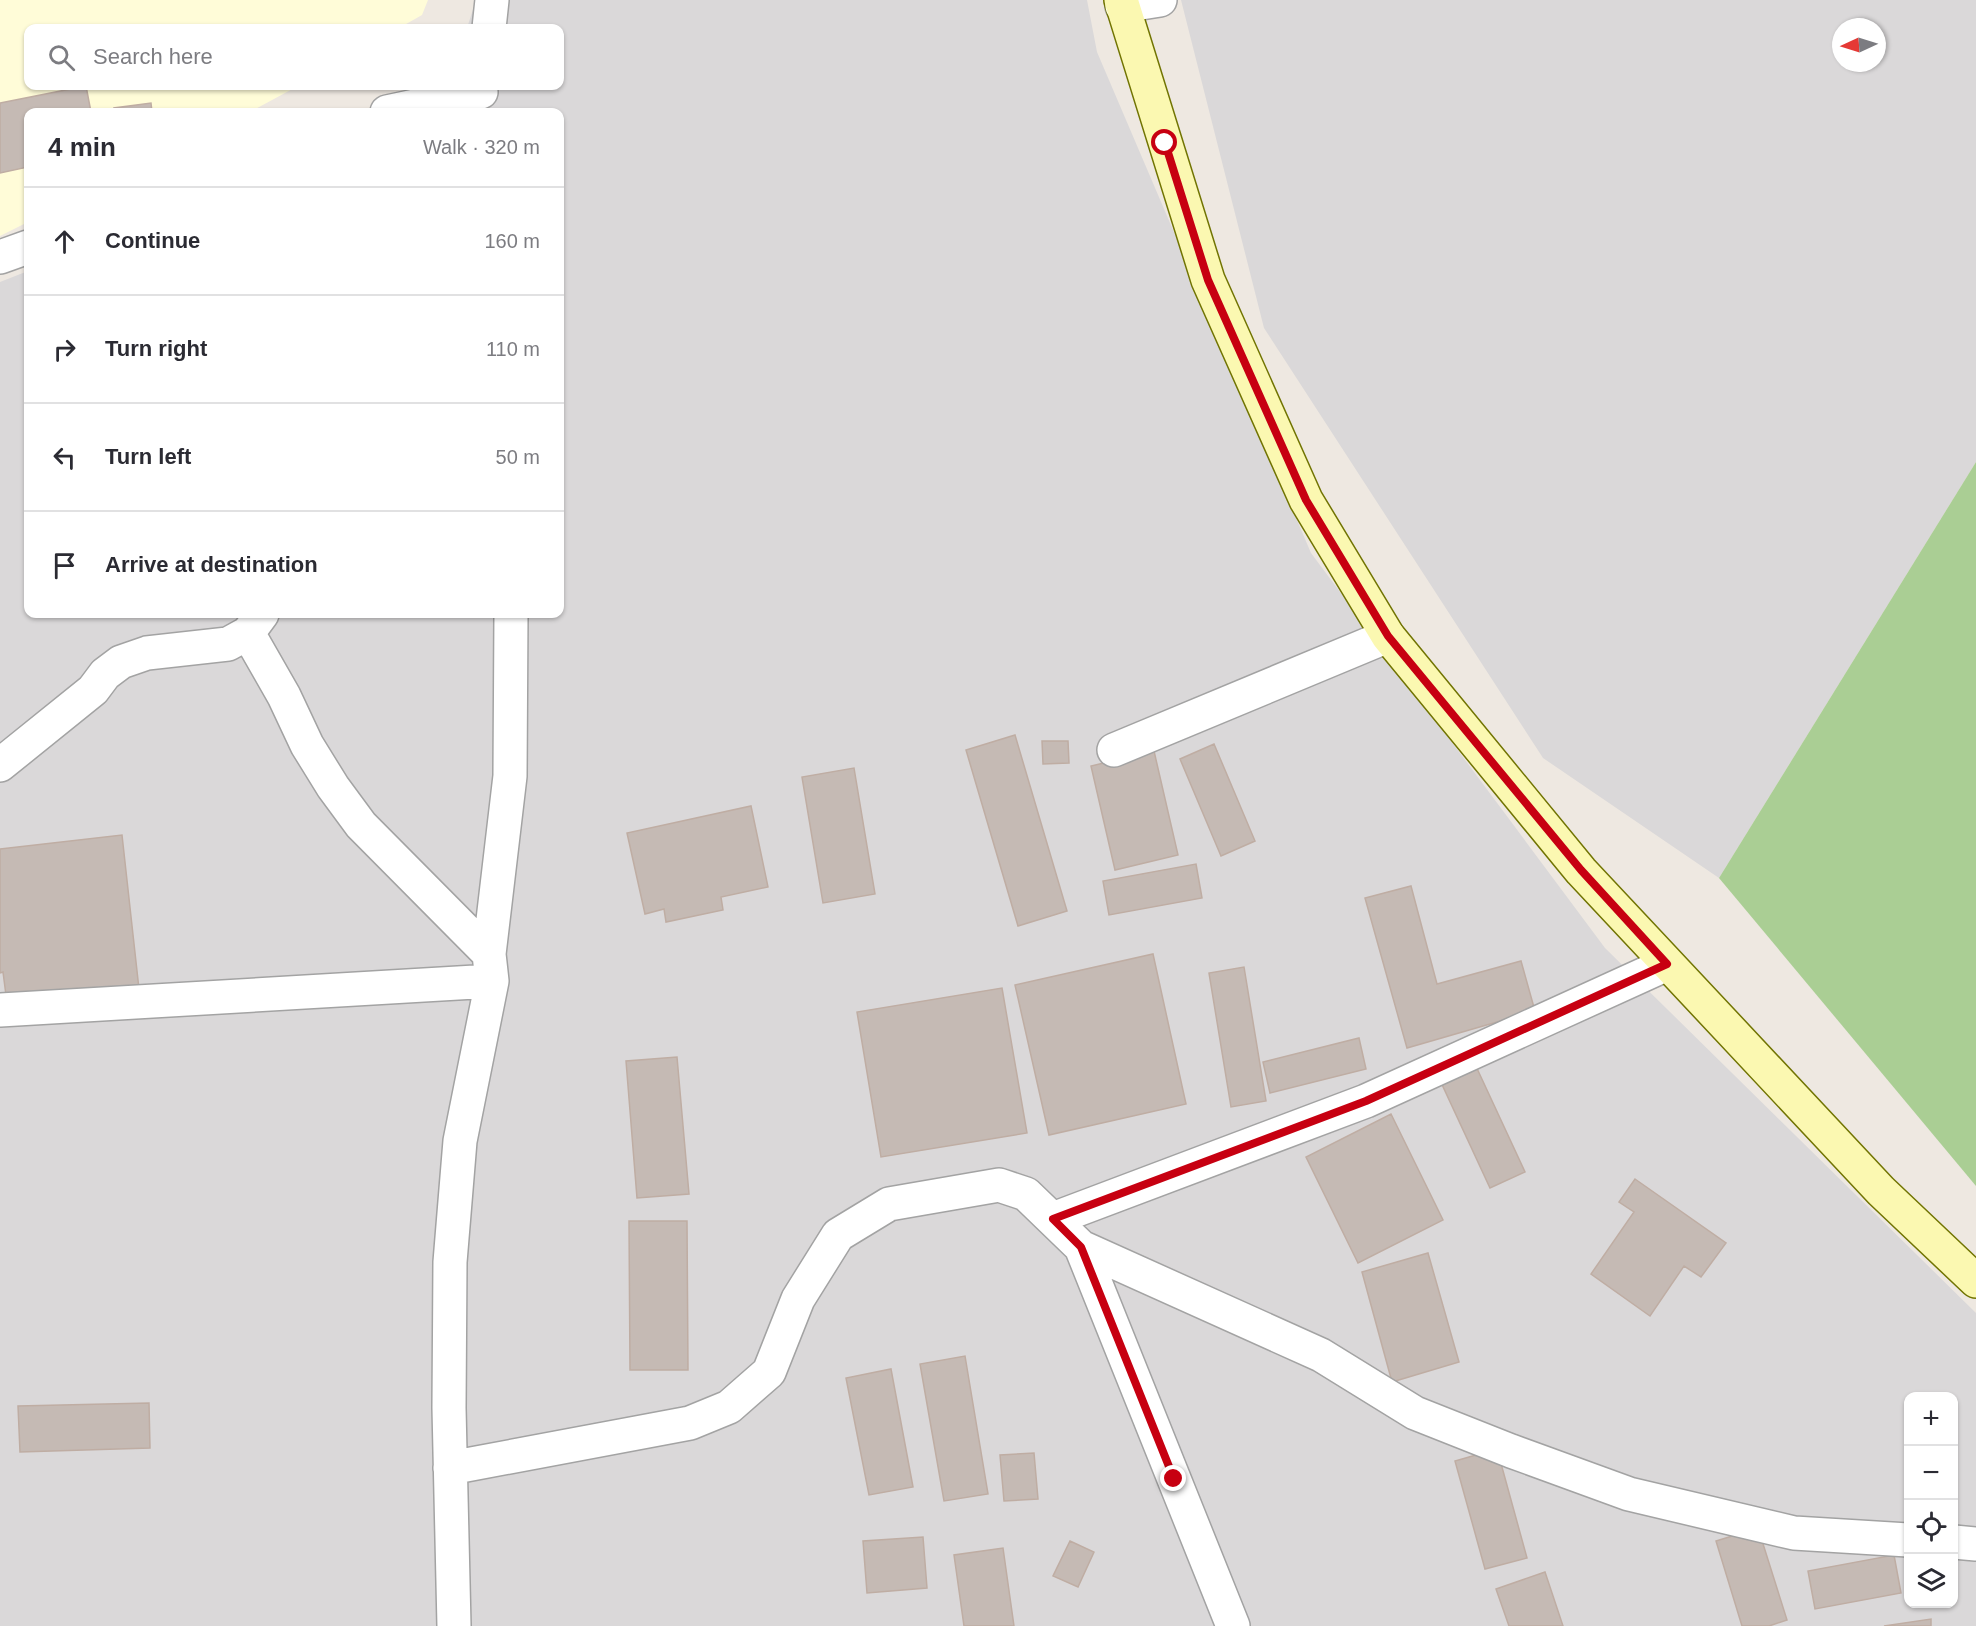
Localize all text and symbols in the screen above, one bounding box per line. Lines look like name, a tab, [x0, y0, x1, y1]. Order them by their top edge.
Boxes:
north arrow	[1832, 18, 1886, 72]
search box	[24, 24, 564, 90]
icon: search	[45, 41, 78, 74]
text: Search here	[93, 44, 213, 69]
route start	[1151, 129, 1177, 155]
text: 4 min	[48, 132, 116, 162]
text: Walk · 320 m	[423, 136, 540, 158]
icon: ahead	[48, 225, 81, 258]
text: Continue	[105, 228, 200, 253]
text: 160 m	[484, 230, 540, 252]
icon: right	[48, 333, 81, 366]
text: Turn right	[105, 336, 207, 361]
text: 110 m	[486, 338, 540, 360]
icon: left	[48, 441, 81, 474]
text: Turn left	[105, 444, 191, 469]
text: 50 m	[496, 446, 540, 468]
icon: arrive	[48, 549, 81, 582]
text: Arrive at destination	[105, 552, 318, 577]
map controls	[1904, 1392, 1958, 1608]
button: +	[1904, 1392, 1958, 1446]
button: −	[1904, 1446, 1958, 1500]
route end	[1160, 1465, 1186, 1491]
button: locate	[1904, 1500, 1958, 1554]
button: layers	[1904, 1554, 1958, 1608]

